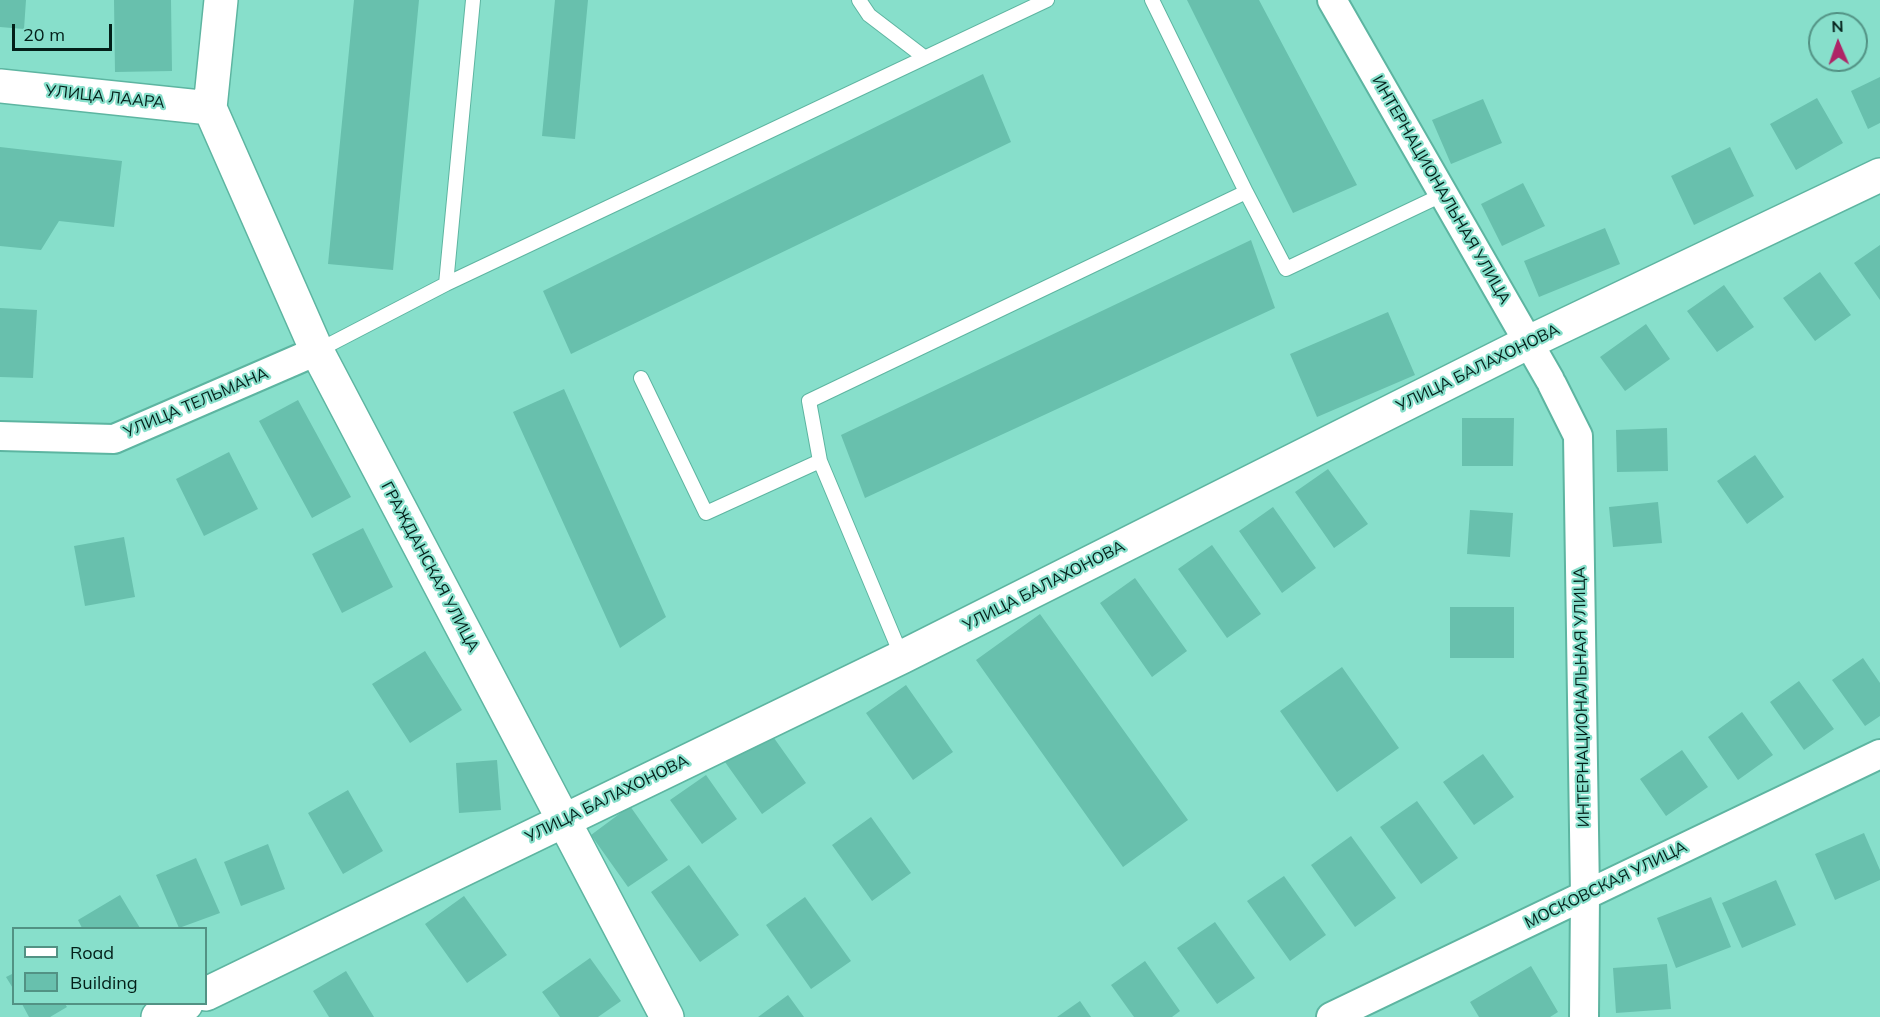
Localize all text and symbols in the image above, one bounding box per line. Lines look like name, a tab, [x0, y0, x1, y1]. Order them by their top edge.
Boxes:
scale bar	[15, 12, 116, 50]
north arrow	[1808, 12, 1868, 72]
text: N	[1831, 16, 1844, 36]
text: 20 m	[23, 23, 65, 46]
street label: ИНТЕРНАЦИОНАЛЬНАЯ УЛИЦА	[1368, 72, 1514, 308]
street label: УЛИЦА ЛААРА	[44, 81, 166, 113]
street label: УЛИЦА БАЛАХОНОВА	[1393, 320, 1563, 416]
street label: УЛИЦА ТЕЛЬМАНА	[121, 364, 271, 442]
street label: ГРАЖДАНСКАЯ УЛИЦА	[377, 479, 483, 655]
street label: УЛИЦА БАЛАХОНОВА	[960, 537, 1128, 635]
street label: ИНТЕРНАЦИОНАЛЬНАЯ УЛИЦА	[1570, 567, 1594, 827]
street label: УЛИЦА БАЛАХОНОВА	[522, 751, 692, 847]
street label: МОСКОВСКАЯ УЛИЦА	[1522, 837, 1690, 933]
legend	[12, 927, 207, 1005]
text: Road	[70, 941, 114, 964]
text: Building	[70, 971, 138, 994]

